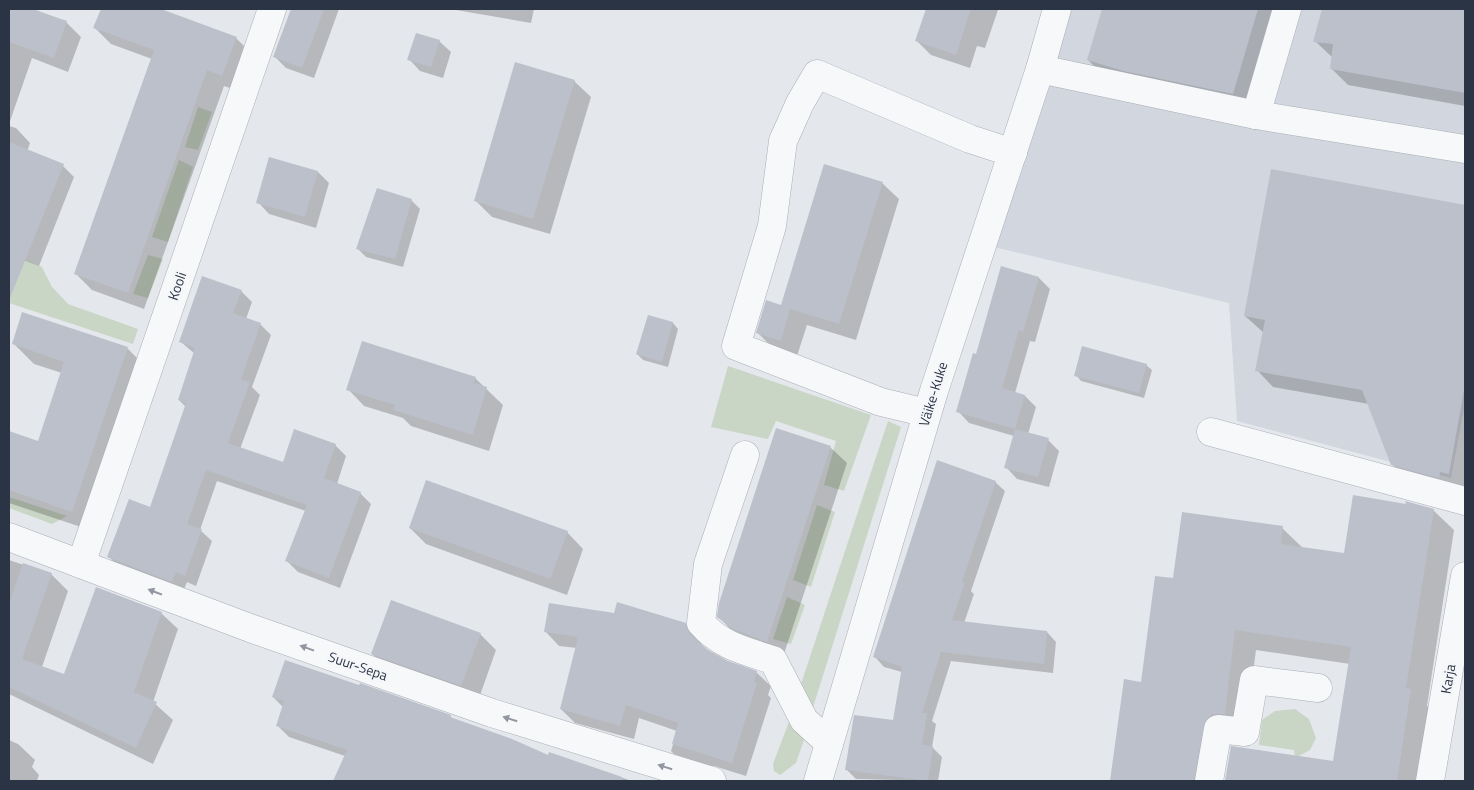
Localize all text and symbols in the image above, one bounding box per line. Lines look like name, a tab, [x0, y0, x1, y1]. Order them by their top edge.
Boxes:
street label: Kooli	[162, 269, 191, 303]
street label: Väike-Kuke	[913, 359, 952, 429]
one-way arrow	[148, 587, 162, 595]
one-way arrow	[299, 644, 314, 652]
street label: Suur-Sepa	[326, 646, 391, 685]
street label: Karja	[1435, 662, 1460, 695]
one-way arrow	[502, 714, 517, 722]
one-way arrow	[658, 762, 673, 770]

